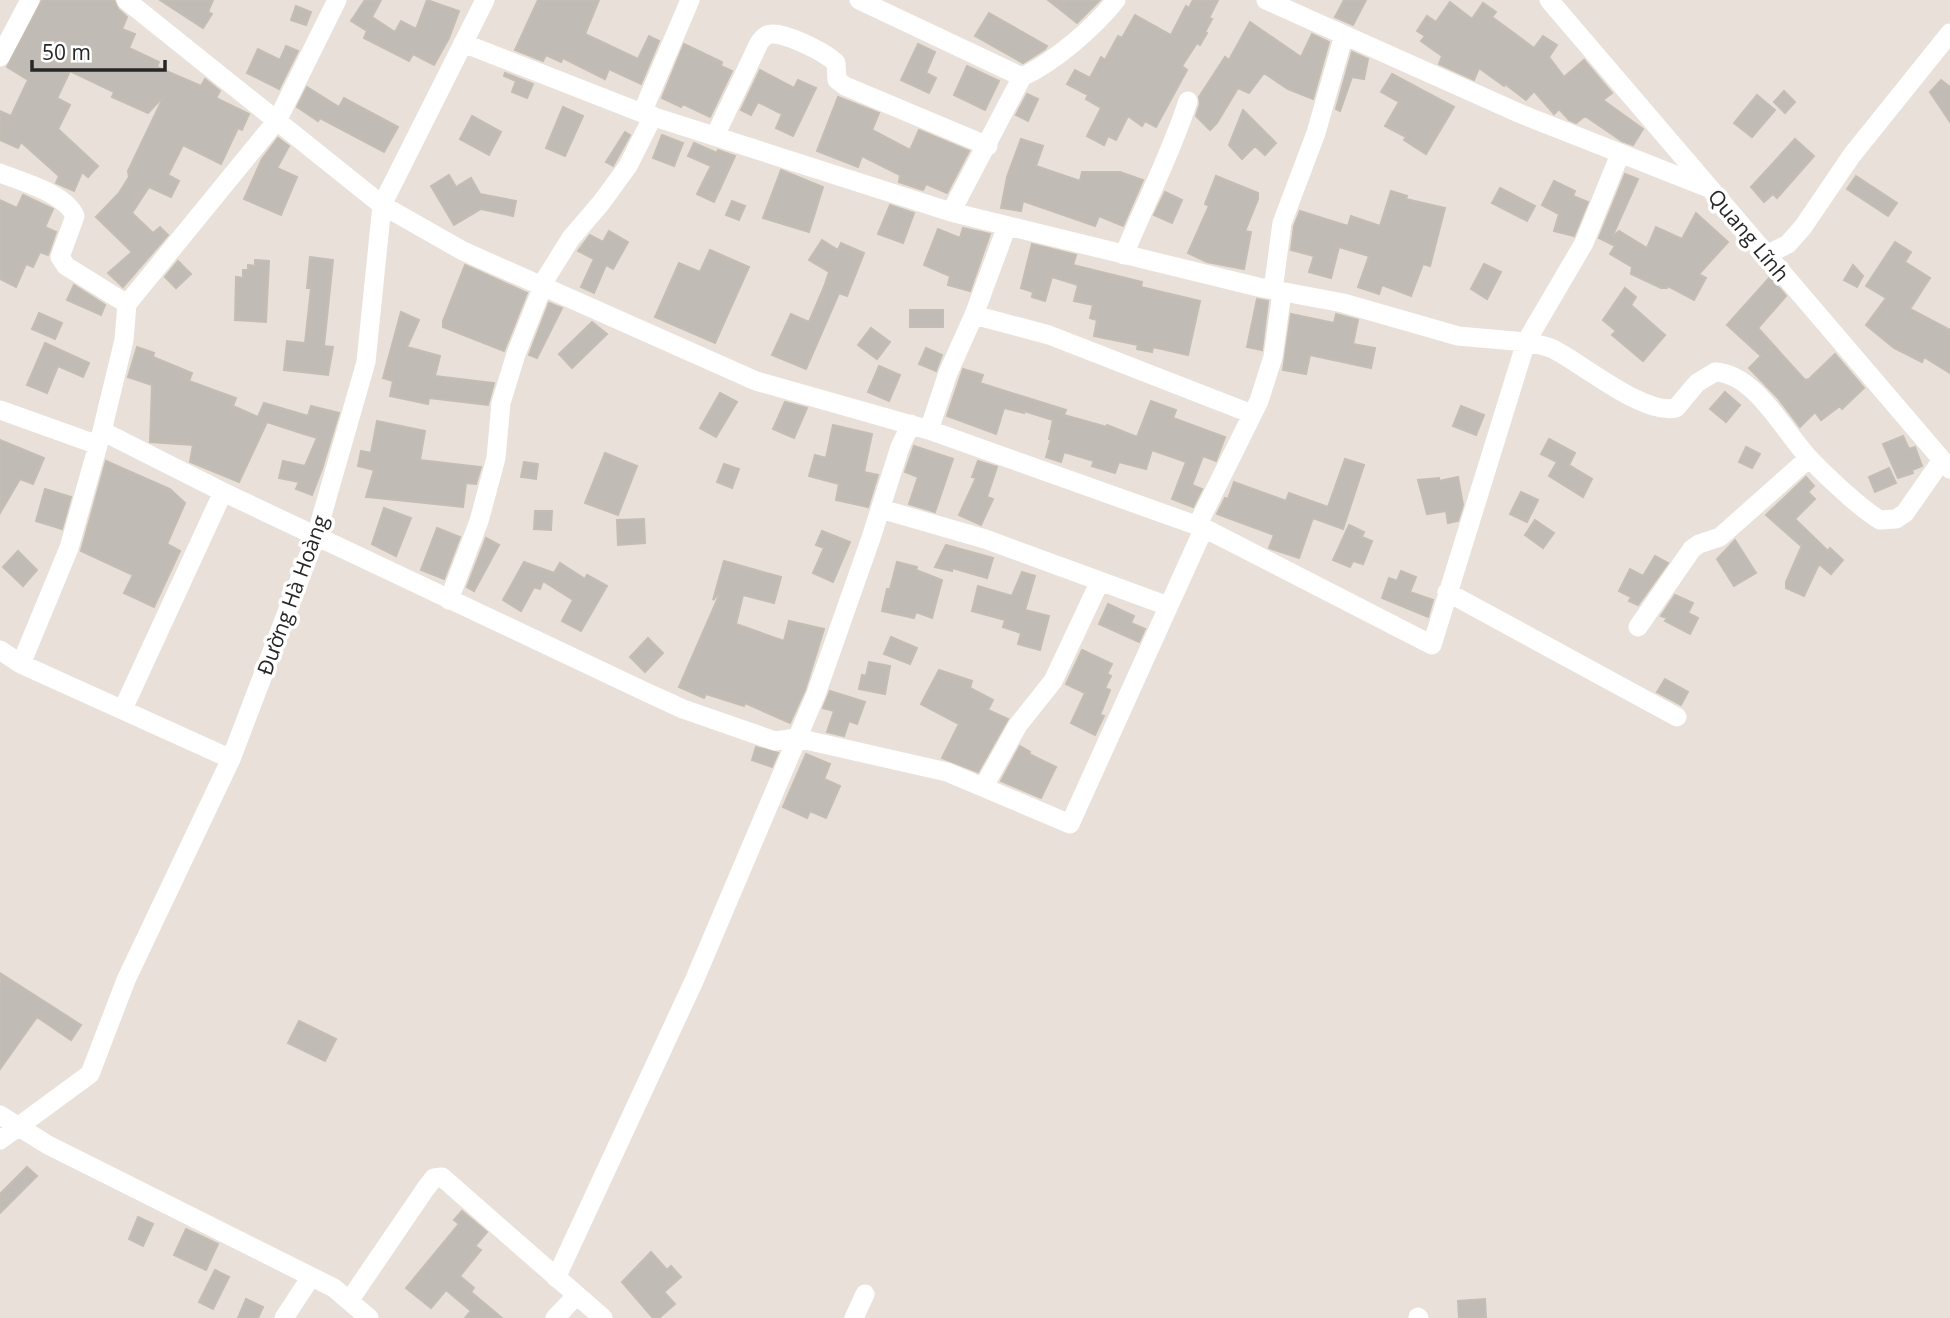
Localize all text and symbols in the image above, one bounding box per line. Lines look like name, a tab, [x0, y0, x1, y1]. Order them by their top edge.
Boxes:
scale bar	[32, 28, 164, 72]
text: 50 m	[42, 38, 91, 66]
street label: Quang Lĩnh	[1702, 183, 1796, 287]
street label: Đường Hà Hoàng	[250, 511, 334, 679]

